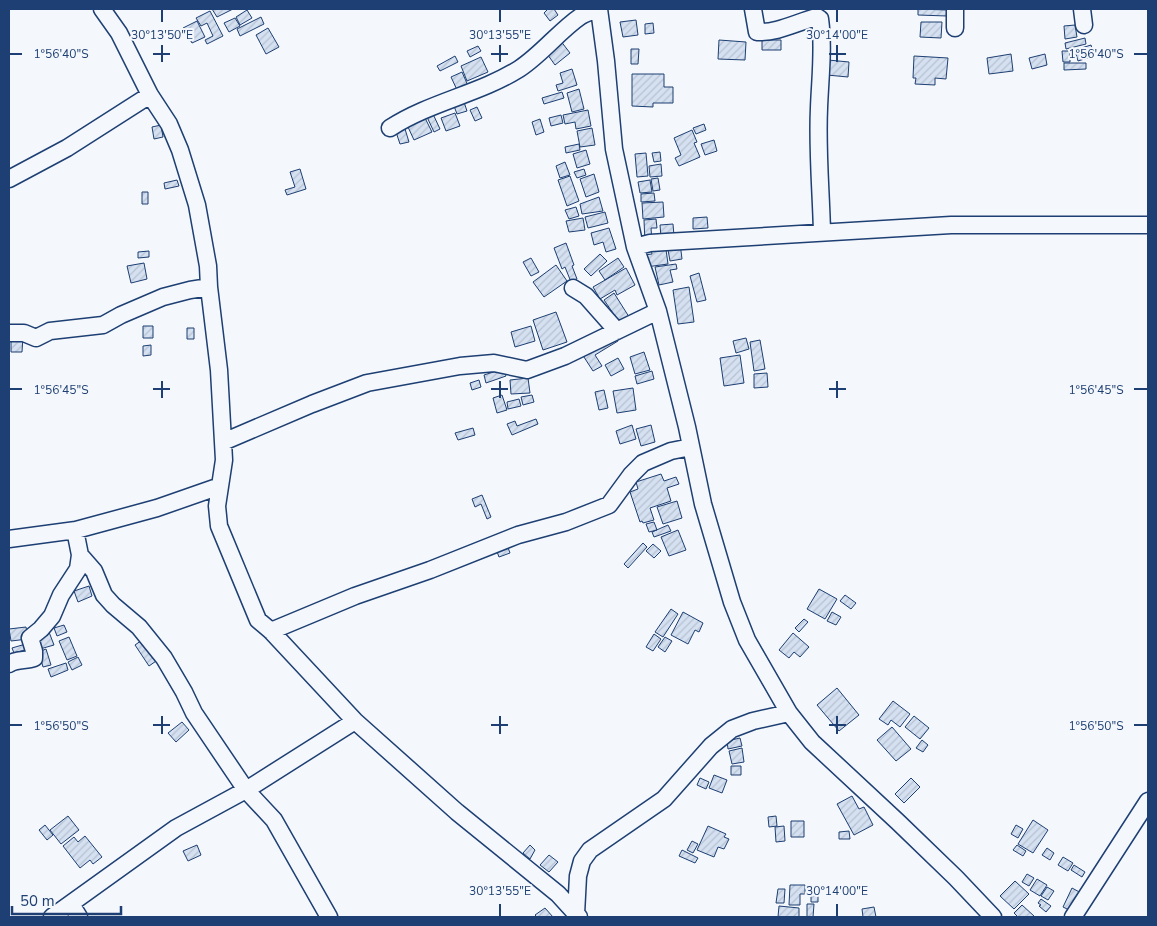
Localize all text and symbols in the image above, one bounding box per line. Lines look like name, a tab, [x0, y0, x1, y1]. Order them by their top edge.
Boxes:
text: 30°13'50"E	[131, 27, 193, 43]
text: 30°13'55"E	[469, 27, 531, 43]
text: 30°14'00"E	[806, 27, 868, 43]
text: 1°56'40"S	[33, 46, 89, 62]
text: 1°56'40"S	[1068, 46, 1124, 62]
text: 1°56'45"S	[33, 382, 89, 398]
text: 1°56'45"S	[1068, 382, 1124, 398]
text: 1°56'50"S	[33, 718, 89, 734]
text: 1°56'50"S	[1068, 718, 1124, 734]
text: 30°13'55"E	[469, 883, 531, 899]
text: 30°14'00"E	[806, 883, 868, 899]
scale bar	[12, 884, 121, 916]
text: 50 m	[20, 891, 55, 911]

